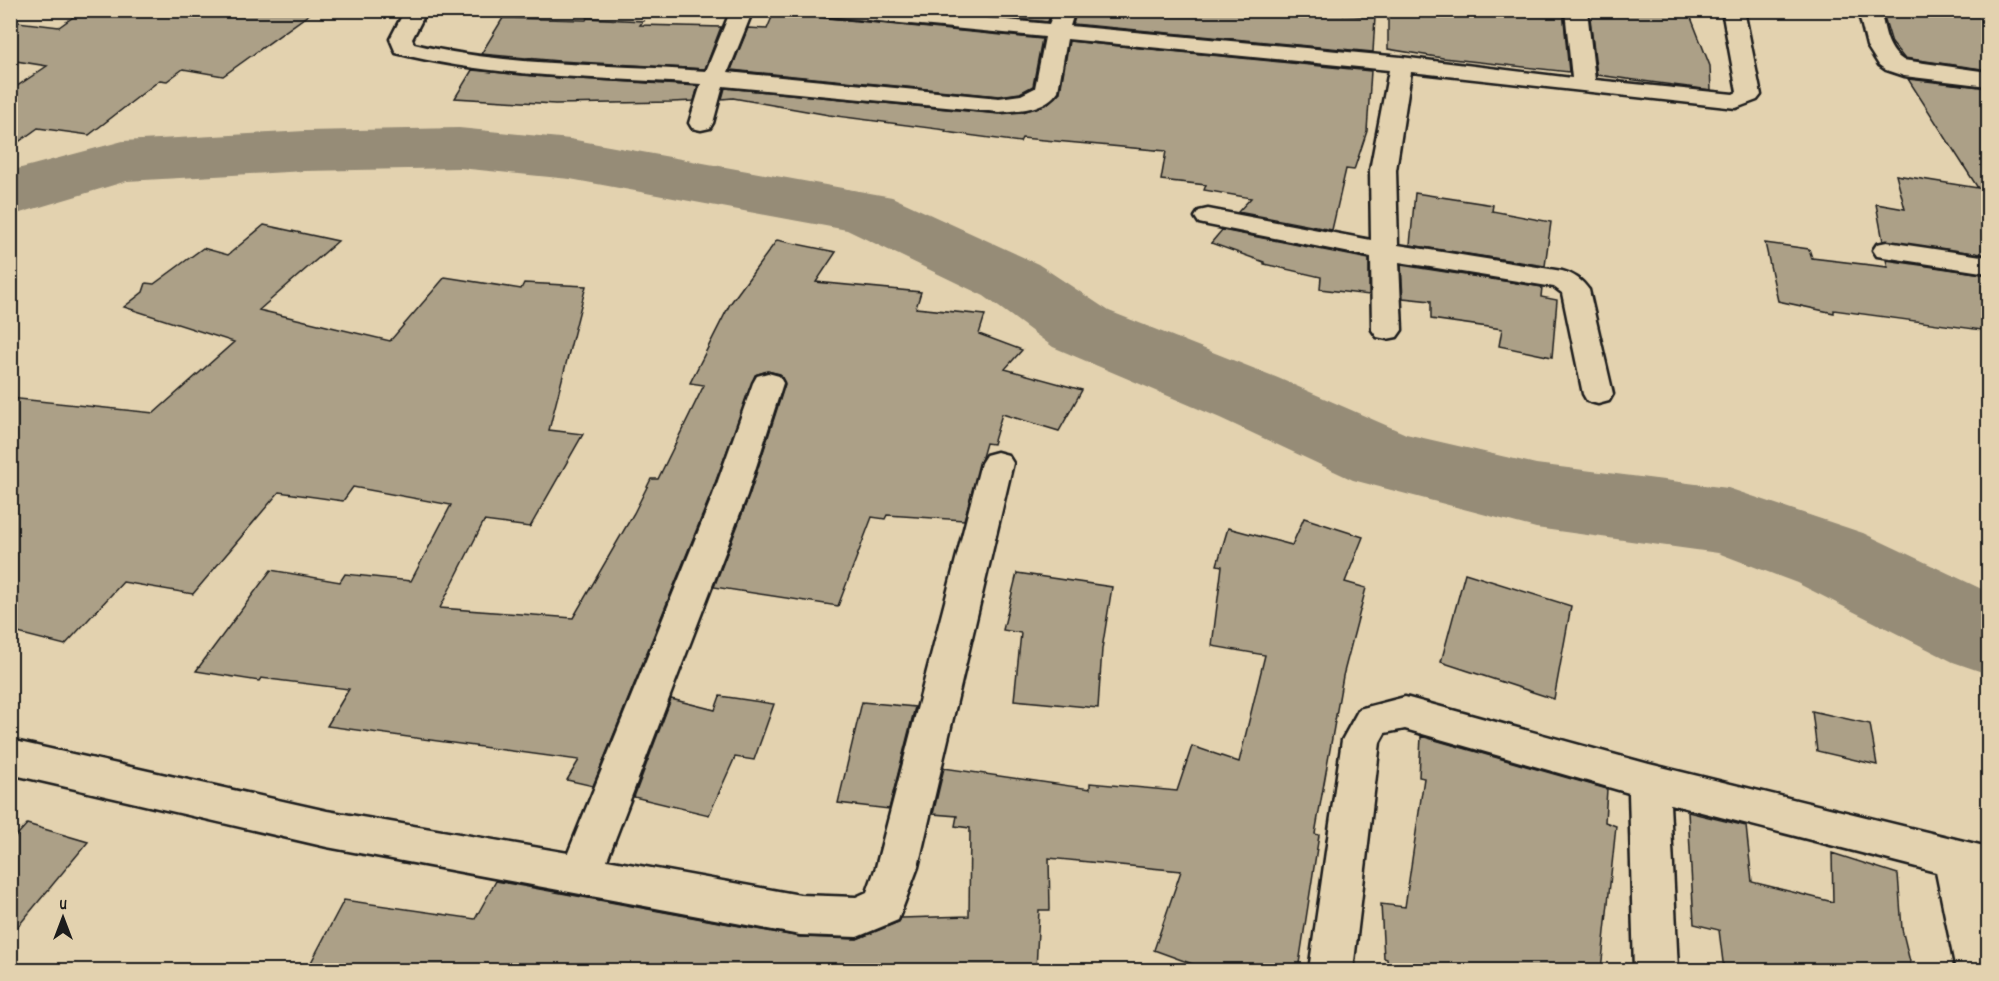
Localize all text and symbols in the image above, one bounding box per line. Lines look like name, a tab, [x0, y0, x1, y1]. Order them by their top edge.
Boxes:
north arrow	[33, 888, 93, 948]
text: U	[59, 894, 67, 917]

